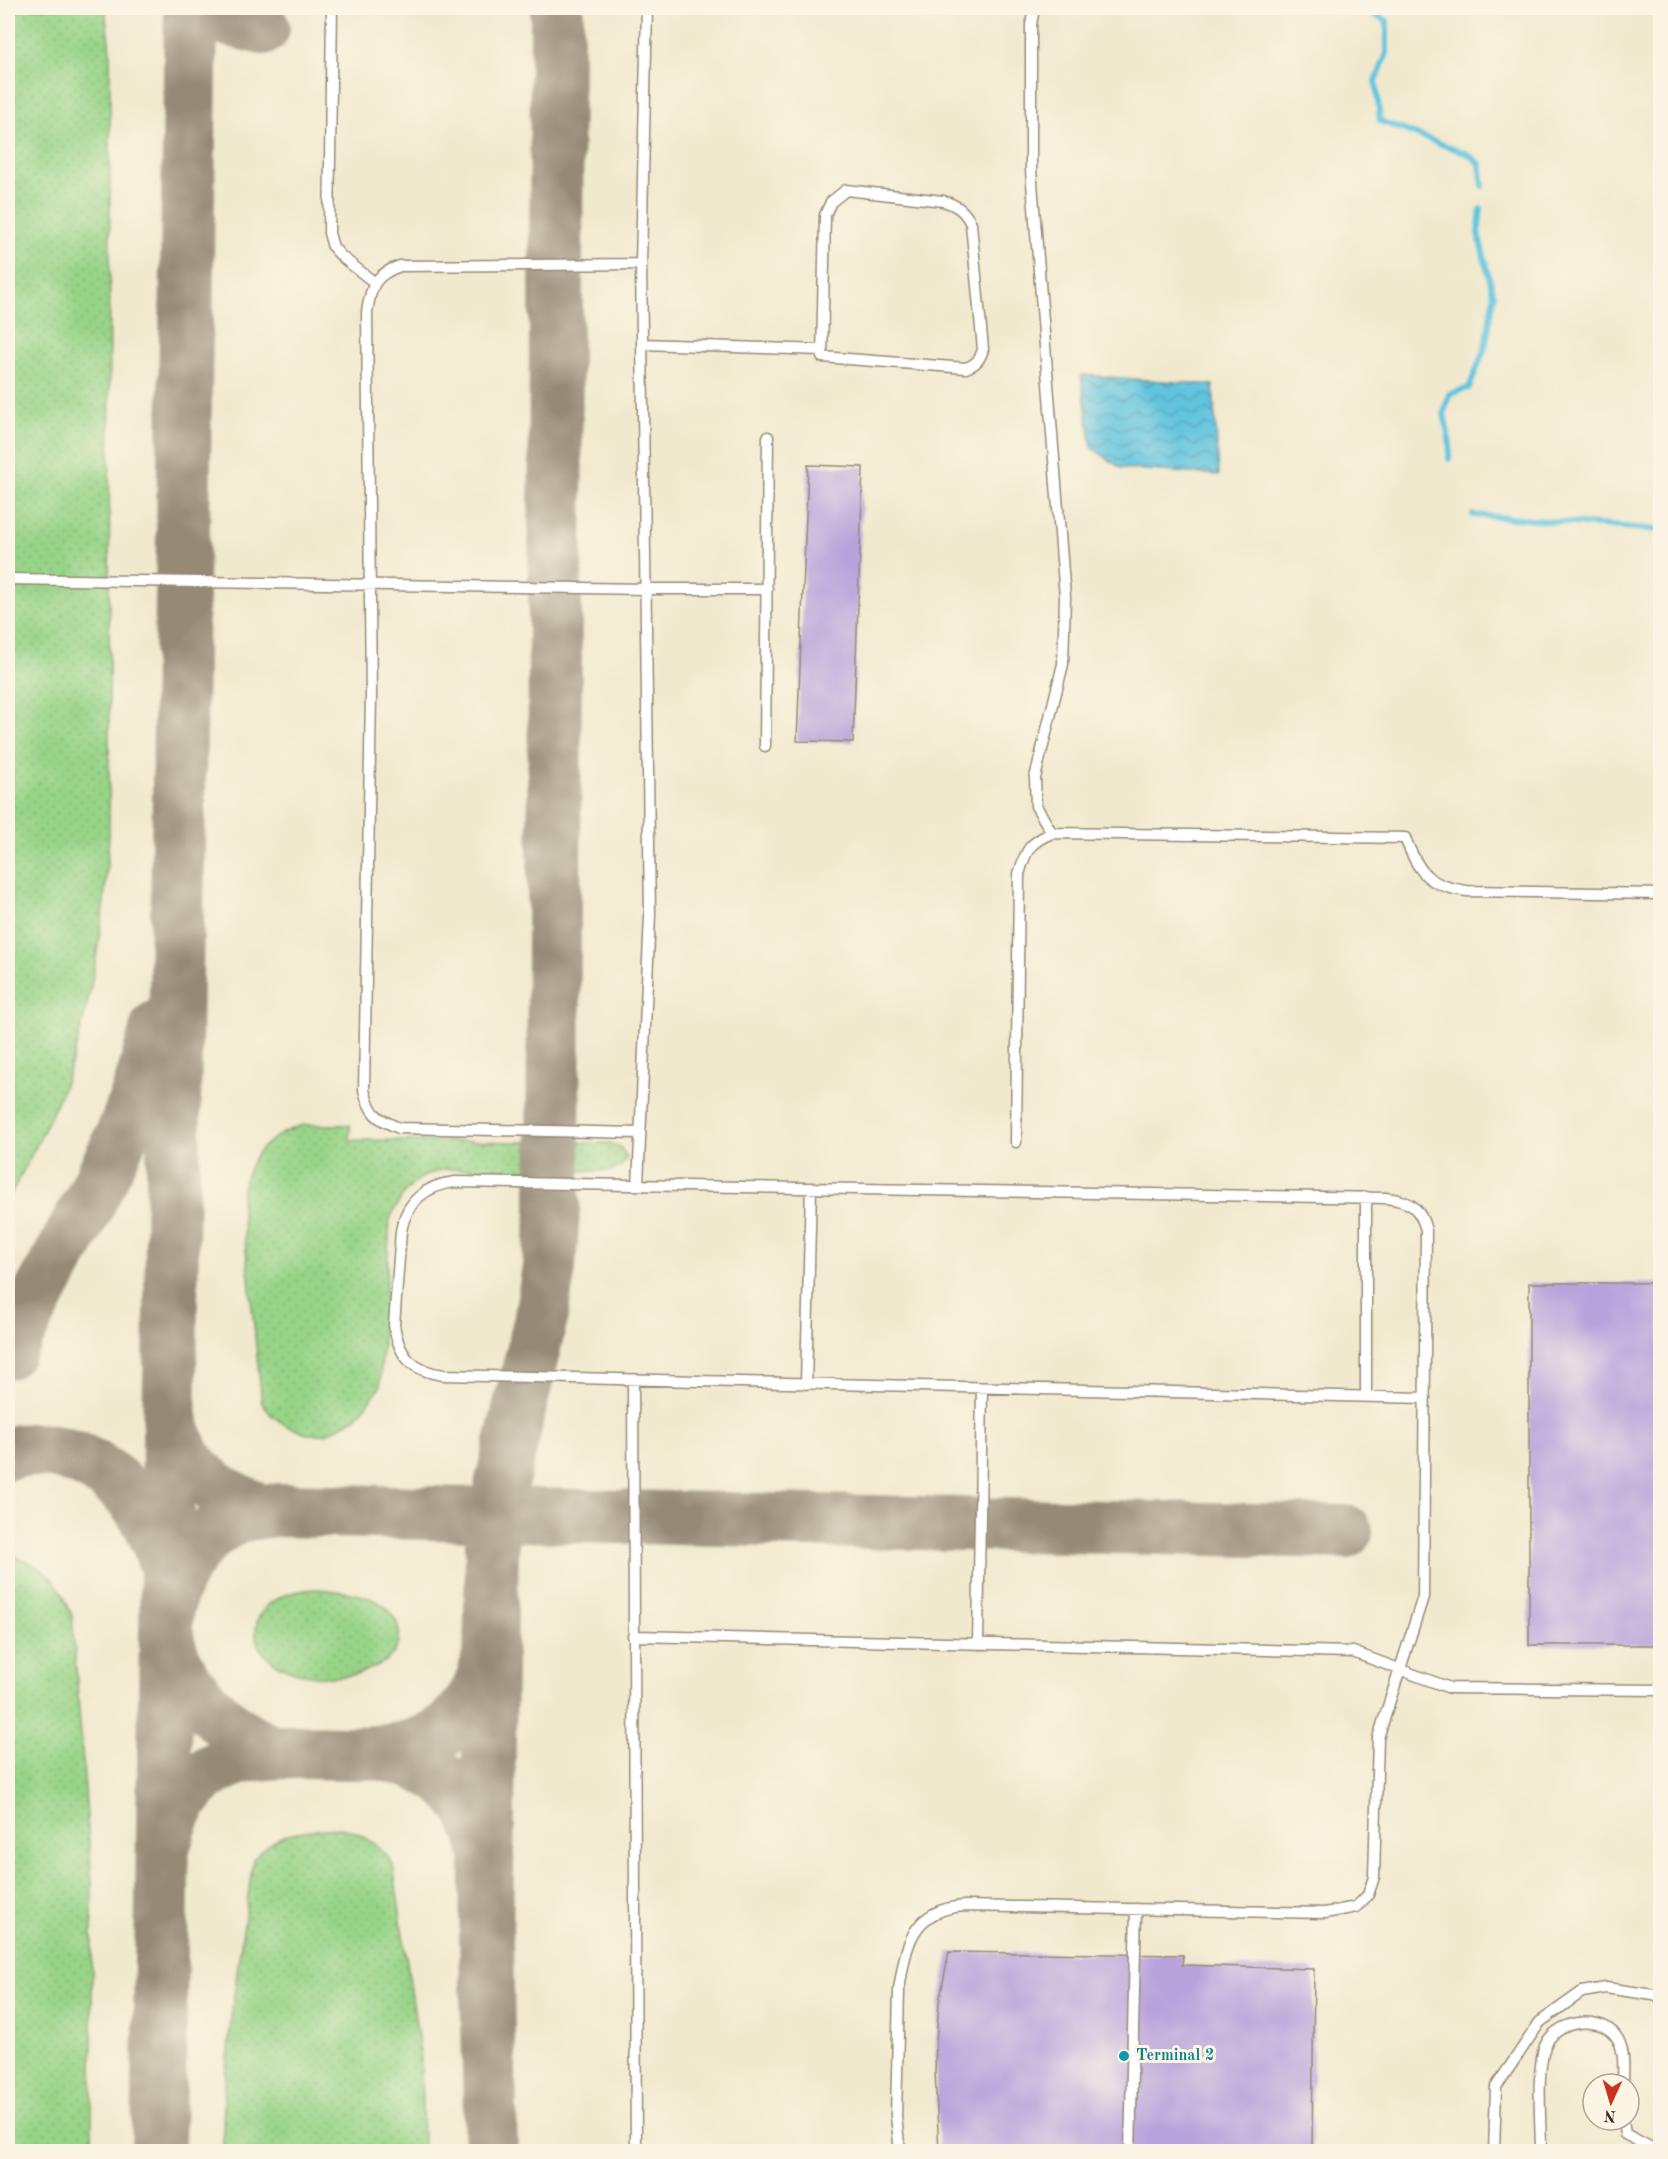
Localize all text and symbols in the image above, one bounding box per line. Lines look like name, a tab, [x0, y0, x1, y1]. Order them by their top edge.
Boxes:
place label: Terminal 2	[1136, 2048, 1214, 2064]
marker: Terminal 2	[1117, 2049, 1131, 2063]
north arrow	[1581, 2072, 1641, 2132]
text: N	[1603, 2107, 1617, 2123]

